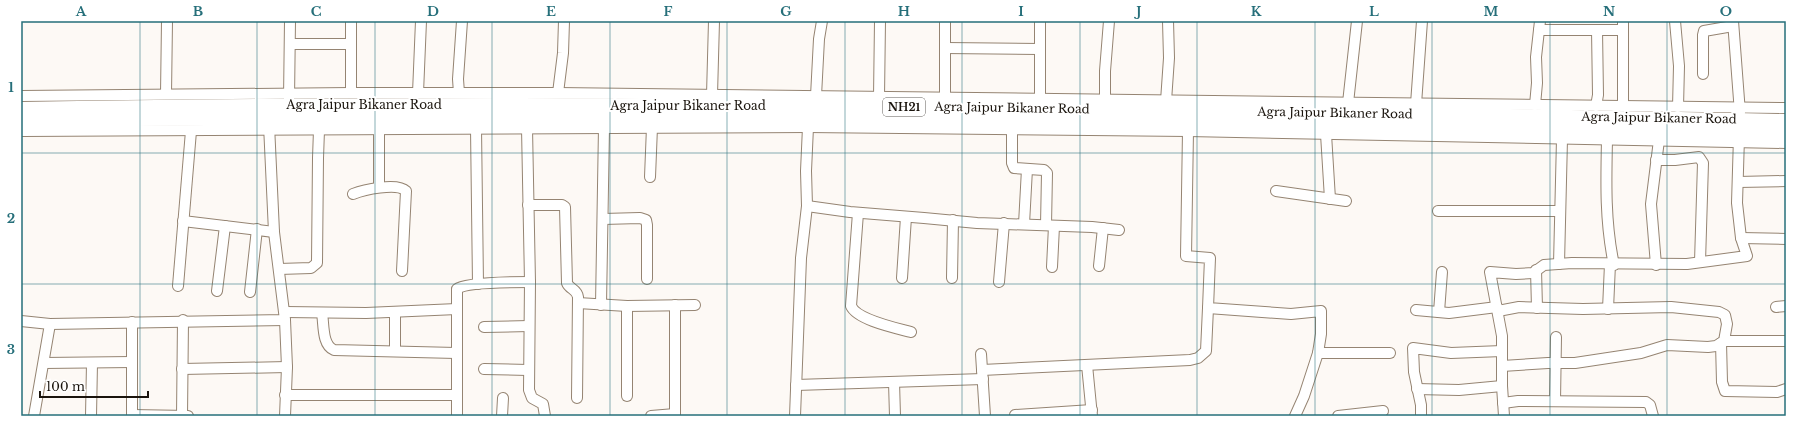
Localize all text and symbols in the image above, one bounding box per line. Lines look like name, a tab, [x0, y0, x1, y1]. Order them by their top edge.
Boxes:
text: A	[75, 3, 87, 20]
text: B	[193, 3, 203, 20]
text: C	[311, 3, 322, 20]
text: D	[427, 3, 439, 20]
text: E	[546, 3, 556, 20]
text: F	[664, 3, 673, 20]
text: G	[780, 3, 792, 20]
text: H	[898, 3, 910, 20]
text: I	[1018, 3, 1024, 20]
text: J	[1133, 3, 1142, 20]
text: K	[1251, 3, 1262, 20]
text: L	[1369, 3, 1379, 20]
text: M	[1484, 3, 1499, 20]
text: N	[1603, 3, 1615, 20]
text: O	[1720, 3, 1732, 20]
text: 1	[8, 79, 14, 96]
street label: Agra Jaipur Bikaner Road	[285, 97, 442, 112]
street label: Agra Jaipur Bikaner Road	[609, 98, 766, 113]
road number: NH21	[883, 98, 925, 116]
street label: Agra Jaipur Bikaner Road	[933, 99, 1090, 116]
street label: Agra Jaipur Bikaner Road	[1256, 104, 1413, 121]
street label: Agra Jaipur Bikaner Road	[1580, 109, 1737, 126]
text: 2	[7, 210, 15, 227]
text: 3	[7, 341, 15, 358]
scale bar	[40, 373, 148, 399]
text: 100 m	[46, 379, 85, 394]

